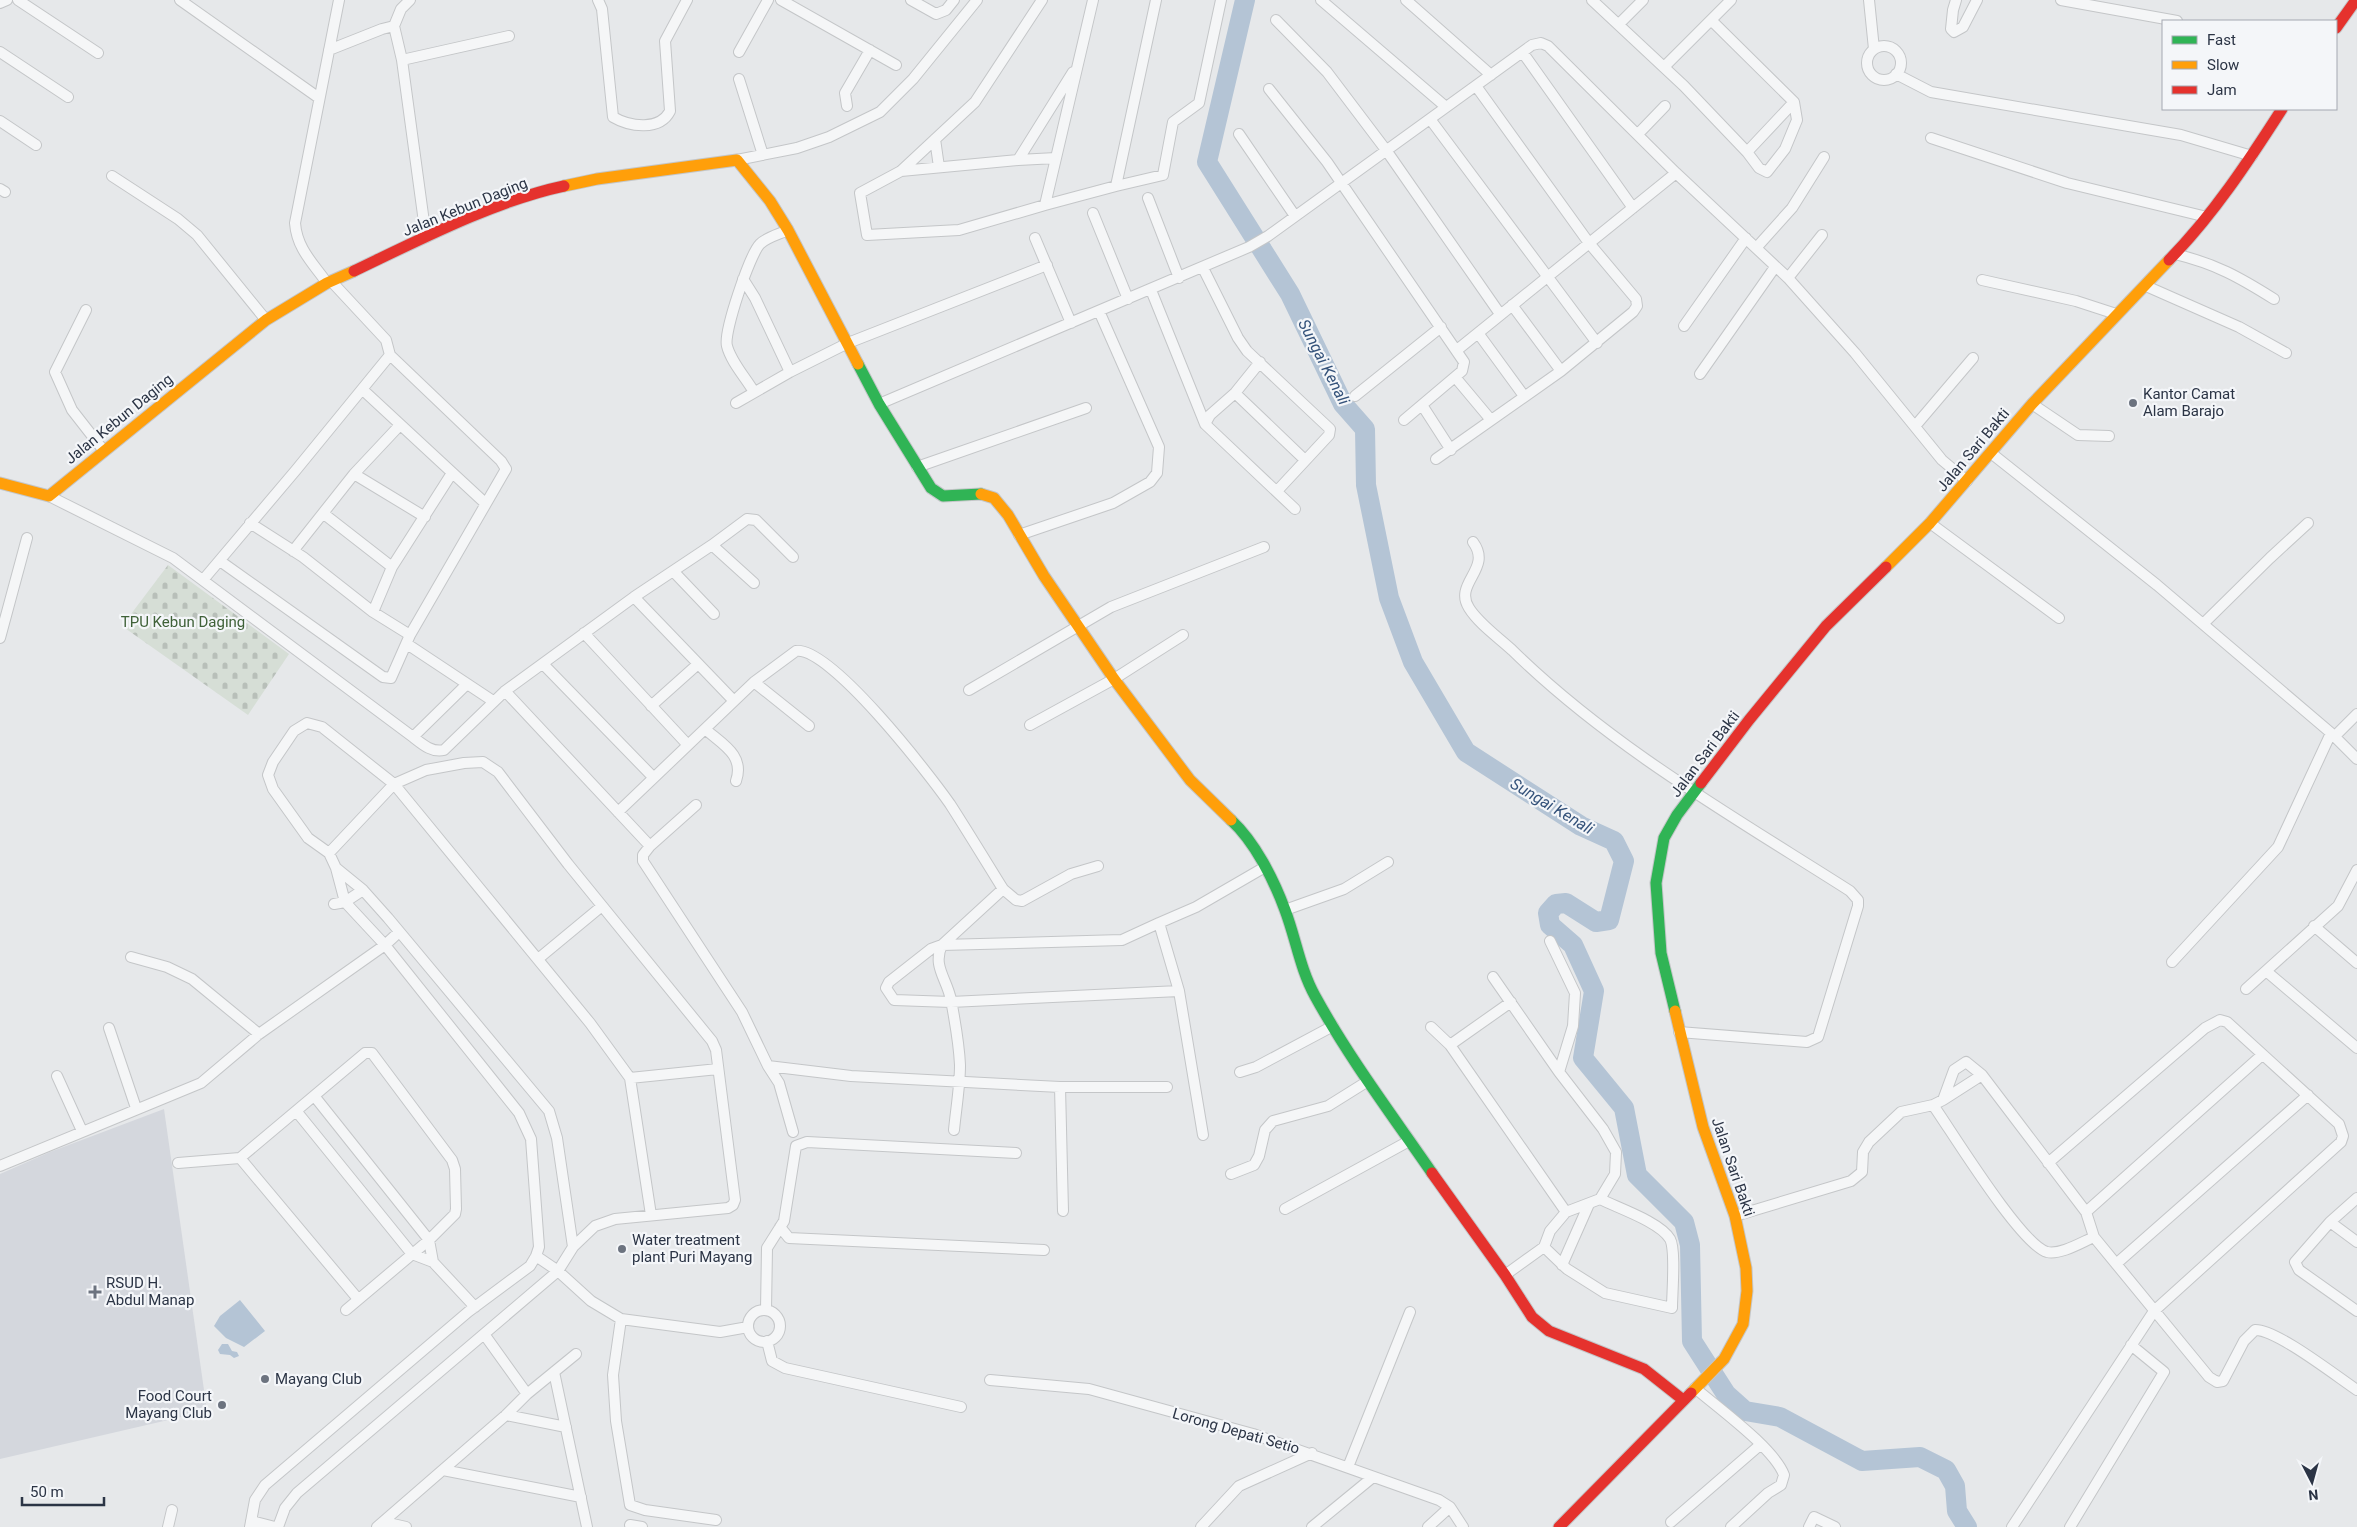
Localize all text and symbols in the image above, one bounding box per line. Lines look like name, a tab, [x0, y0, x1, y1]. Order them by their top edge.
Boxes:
legend	[2162, 20, 2337, 110]
text: Fast	[2207, 31, 2236, 49]
text: Slow	[2207, 56, 2239, 74]
text: Jam	[2207, 81, 2237, 99]
street label: Jalan Kebun Daging	[400, 174, 530, 240]
water label: Sungai Kenali	[1294, 316, 1354, 408]
street label: Jalan Kebun Daging	[62, 370, 176, 468]
place label: Kantor Camat Alam Barajo	[2143, 385, 2235, 420]
marker: Kantor Camat Alam Barajo	[2127, 397, 2139, 409]
street label: Jalan Sari Bakti	[1933, 405, 2013, 495]
park label: TPU Kebun Daging	[121, 613, 245, 631]
street label: Jalan Sari Bakti	[1667, 707, 1743, 801]
water label: Sungai Kenali	[1507, 774, 1597, 838]
street label: Jalan Sari Bakti	[1708, 1115, 1758, 1219]
place label: Water treatment plant Puri Mayang	[632, 1231, 752, 1266]
marker: Water treatment plant Puri Mayang	[616, 1243, 628, 1255]
place label: RSUD H. Abdul Manap	[106, 1274, 194, 1309]
marker: RSUD H. Abdul Manap	[88, 1285, 102, 1299]
place label: Mayang Club	[275, 1370, 362, 1388]
marker: Mayang Club	[259, 1373, 271, 1385]
place label: Food Court Mayang Club	[125, 1387, 212, 1422]
marker: Food Court Mayang Club	[216, 1399, 228, 1411]
street label: Lorong Depati Setio	[1170, 1404, 1302, 1458]
north arrow	[2287, 1457, 2337, 1507]
scale bar	[22, 1474, 105, 1506]
text: 50 m	[30, 1483, 64, 1501]
text: N	[2308, 1486, 2319, 1503]

